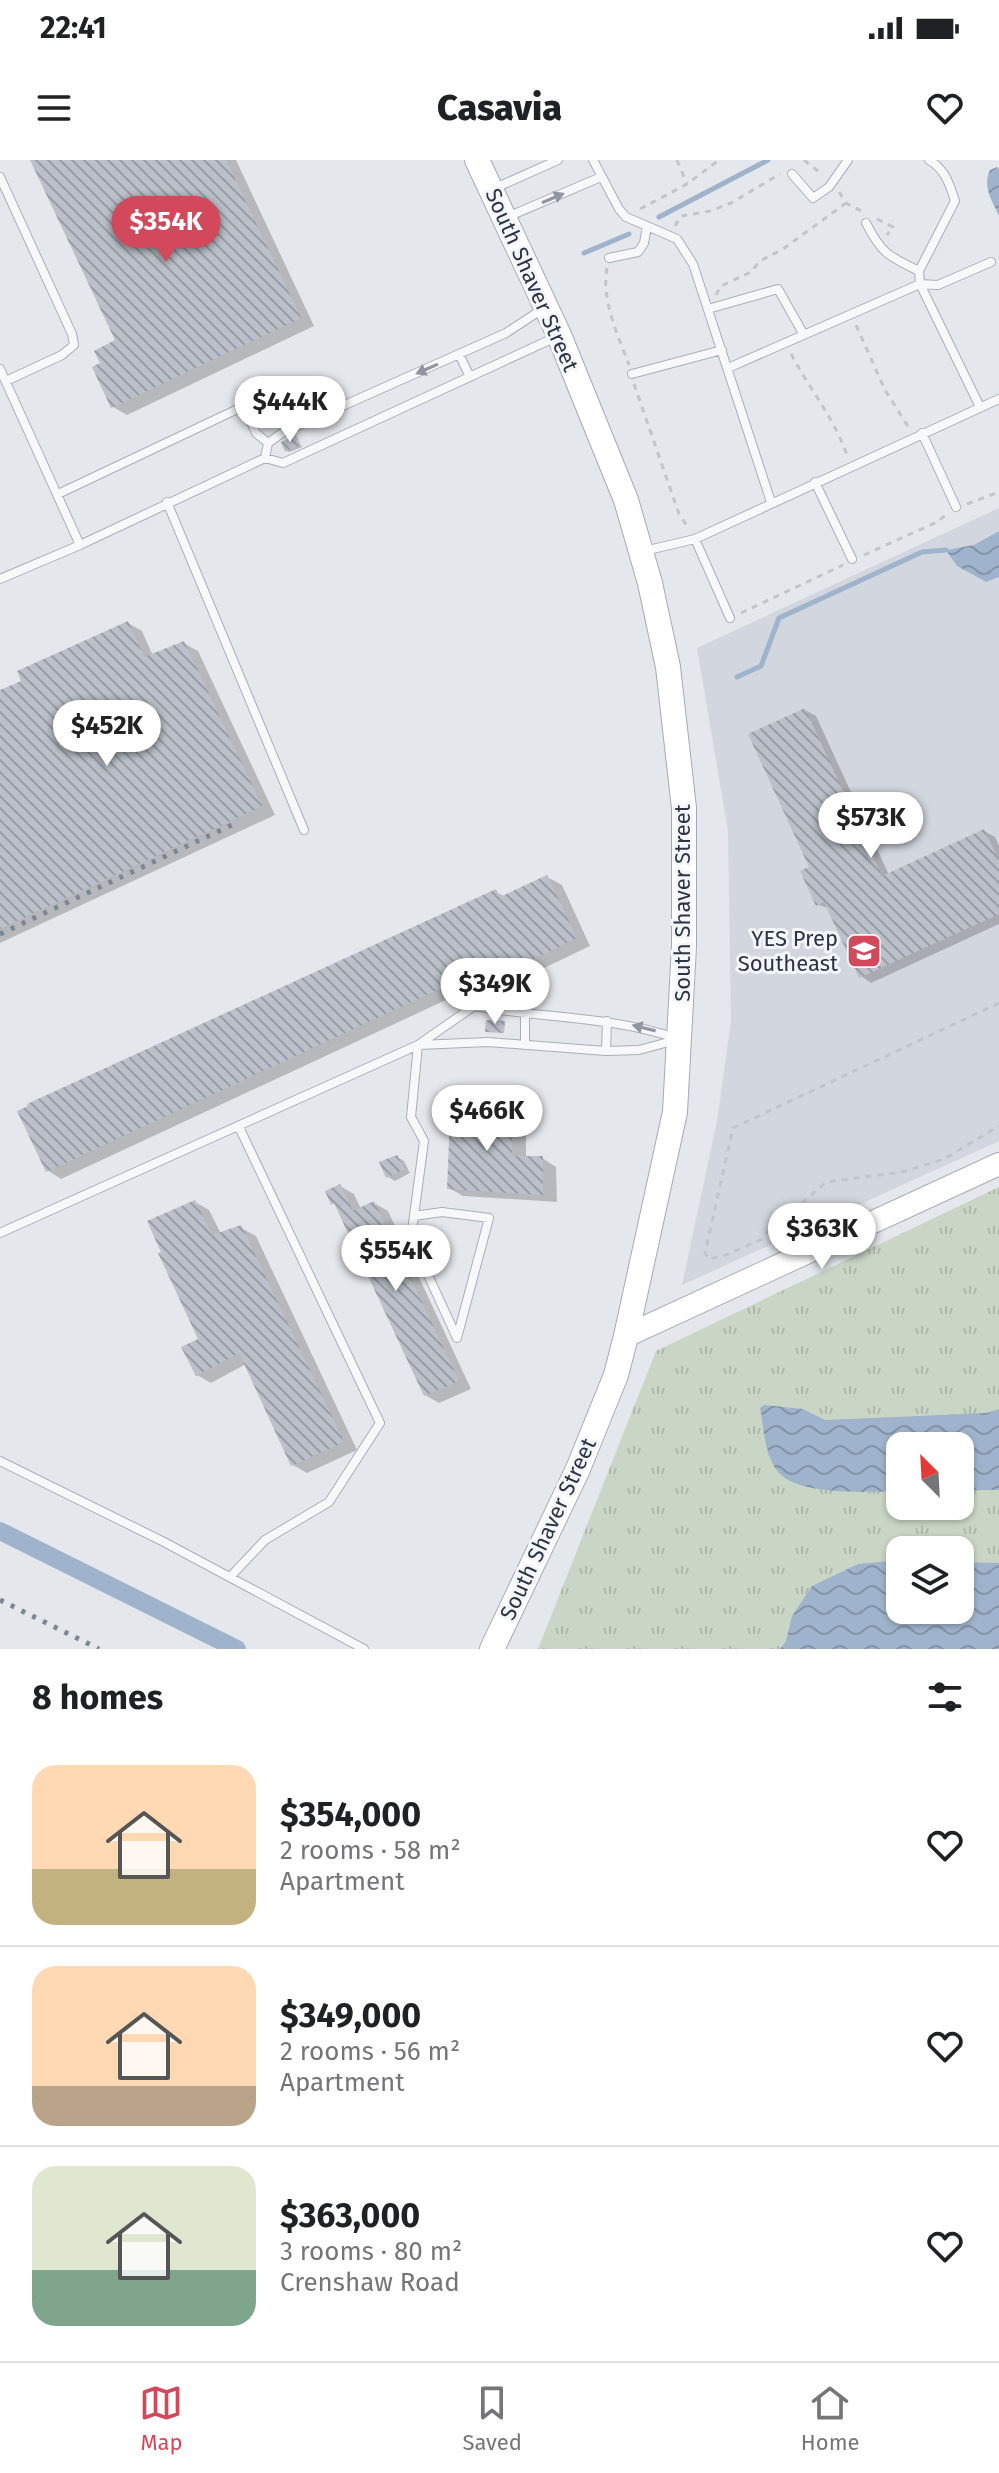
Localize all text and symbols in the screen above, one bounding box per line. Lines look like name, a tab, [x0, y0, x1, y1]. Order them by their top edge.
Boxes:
text: 22:41	[40, 10, 107, 46]
icon: menu	[32, 86, 76, 130]
text: Casavia	[437, 86, 562, 130]
icon: heart	[923, 86, 967, 130]
street label: South Shaver Street	[479, 184, 585, 376]
one-way arrow	[541, 191, 565, 204]
pin: $354K	[110, 196, 222, 264]
text: $354K	[130, 206, 202, 237]
one-way arrow	[415, 362, 439, 376]
pin: $444K	[234, 376, 346, 444]
text: $444K	[253, 386, 327, 417]
pin: $452K	[51, 700, 163, 768]
text: $452K	[71, 710, 143, 741]
pin: $573K	[815, 792, 927, 860]
text: $573K	[836, 802, 906, 833]
street label: South Shaver Street	[669, 804, 696, 1002]
place label: YES Prep Southeast	[738, 925, 838, 977]
school or university icon: YES Prep Southeast	[845, 932, 883, 970]
pin: $349K	[439, 958, 551, 1026]
text: $349K	[459, 968, 531, 999]
one-way arrow	[631, 1022, 656, 1034]
pin: $466K	[431, 1085, 543, 1153]
text: $466K	[450, 1095, 524, 1126]
pin: $363K	[766, 1203, 878, 1271]
text: $363K	[786, 1213, 858, 1244]
pin: $554K	[340, 1225, 452, 1293]
text: $554K	[359, 1235, 433, 1266]
north arrow	[886, 1432, 974, 1520]
map controls	[886, 1432, 974, 1624]
street label: South Shaver Street	[494, 1434, 602, 1624]
button: layers	[886, 1536, 974, 1624]
icon: filters	[923, 1675, 967, 1719]
text: 8 homes	[32, 1677, 163, 1718]
text: $354,000	[280, 1794, 421, 1835]
icon: home	[96, 1797, 192, 1893]
icon: heart	[923, 1823, 967, 1867]
text: 2 rooms · 58 m²	[280, 1835, 461, 1866]
text: Apartment	[280, 1866, 405, 1897]
text: $349,000	[280, 1995, 421, 2036]
icon: home	[96, 1998, 192, 2094]
icon: heart	[923, 2024, 967, 2068]
text: 2 rooms · 56 m²	[280, 2036, 460, 2067]
text: Apartment	[280, 2067, 405, 2098]
text: $363,000	[280, 2195, 420, 2236]
icon: home	[96, 2198, 192, 2294]
icon: heart	[923, 2224, 967, 2268]
text: 3 rooms · 80 m²	[280, 2236, 462, 2267]
text: Crenshaw Road	[280, 2267, 460, 2298]
tab: Map	[139, 2381, 183, 2456]
tab: Saved	[462, 2381, 522, 2456]
tab: Home	[801, 2381, 860, 2456]

